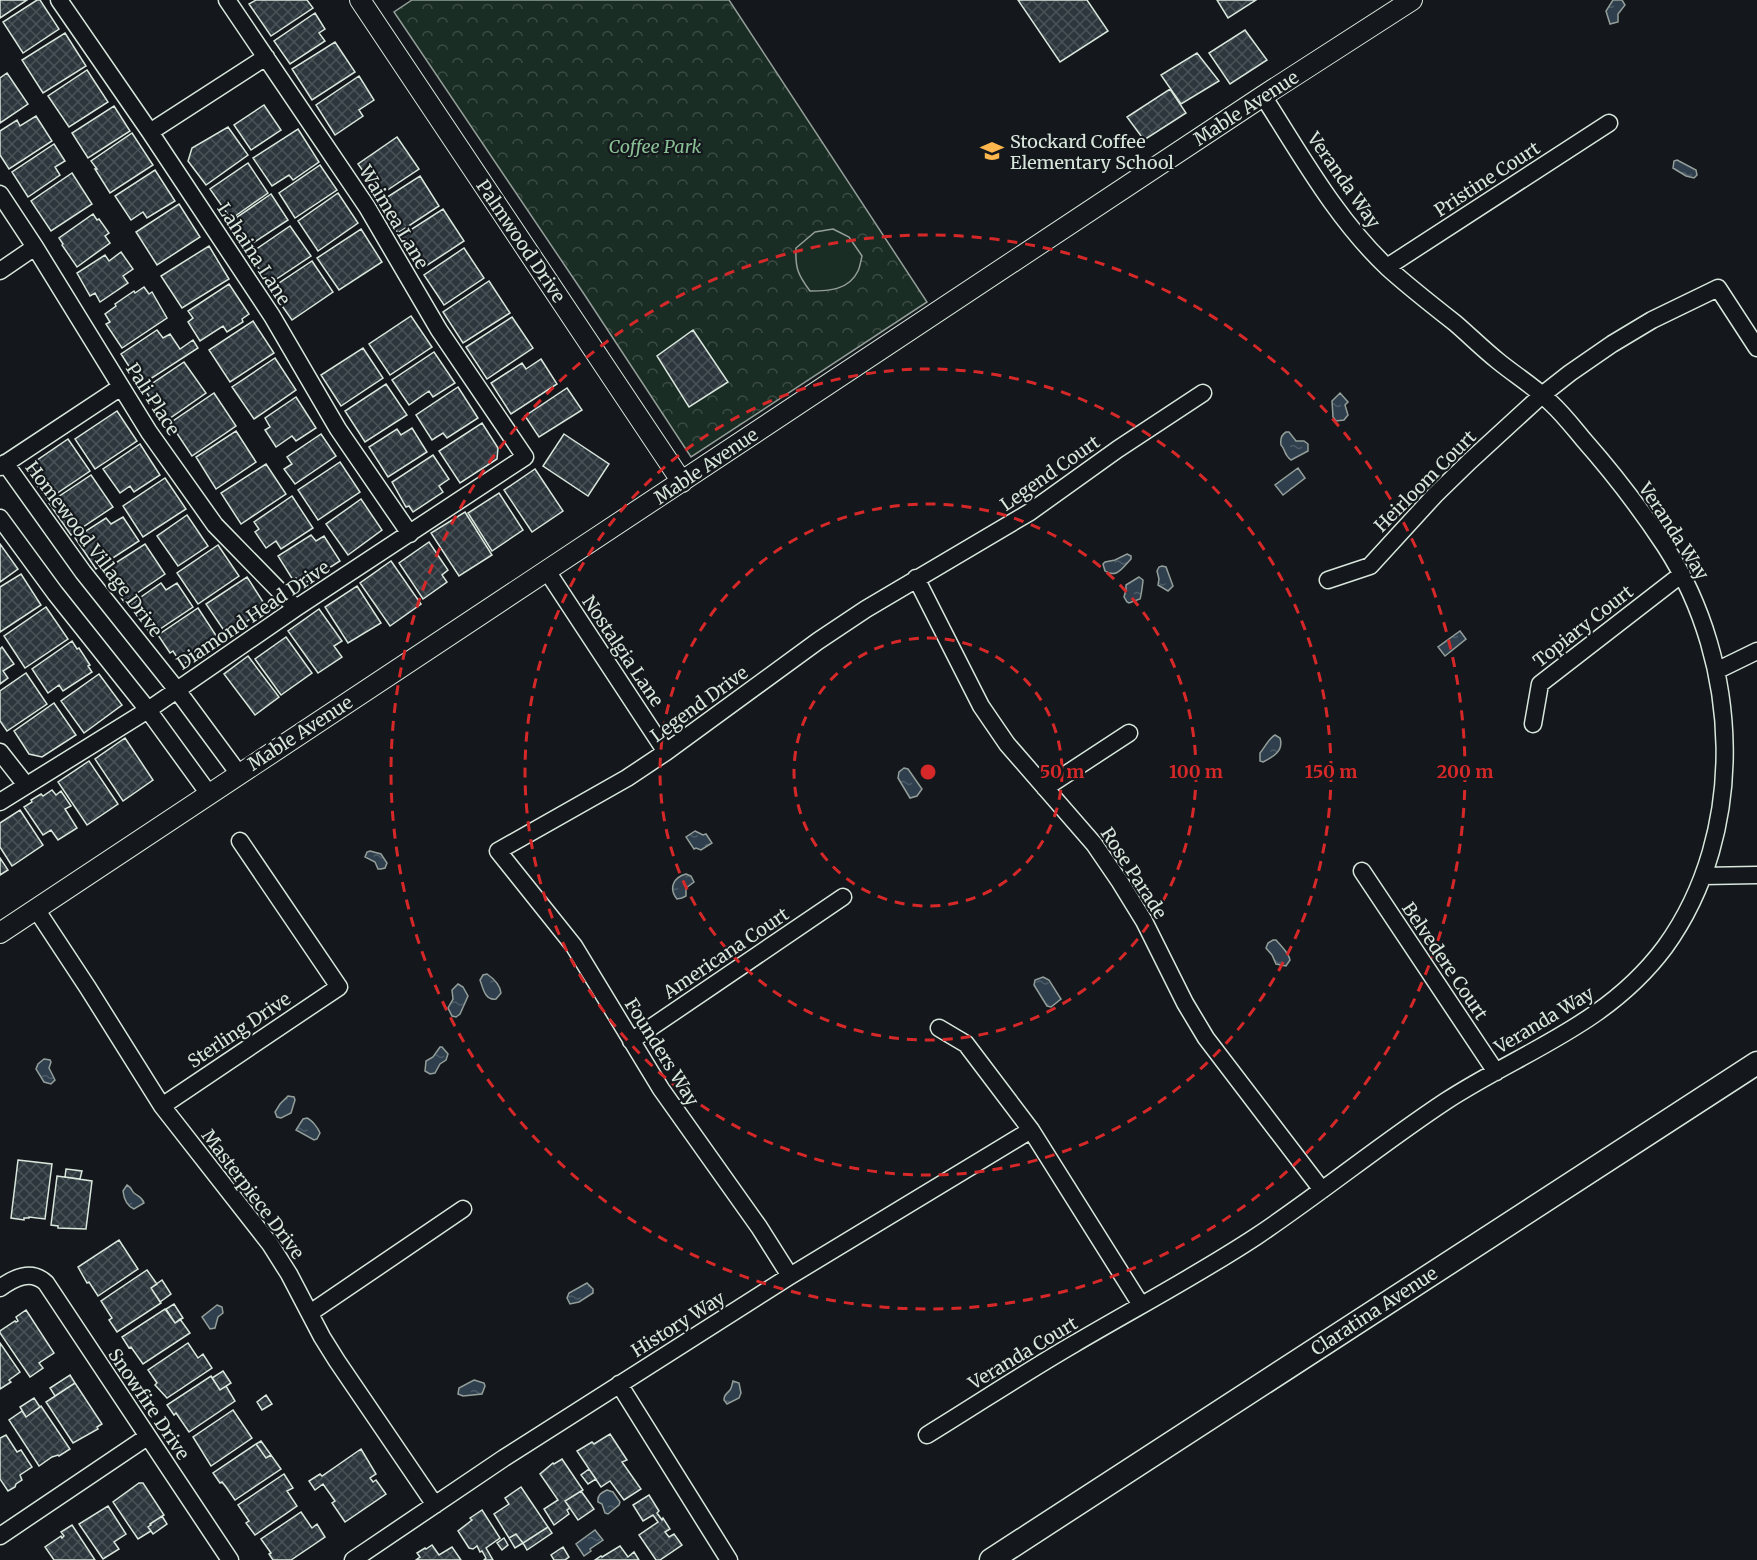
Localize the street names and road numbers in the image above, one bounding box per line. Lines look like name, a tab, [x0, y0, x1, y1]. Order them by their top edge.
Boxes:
street label: Mable Avenue	[1189, 66, 1303, 150]
street label: Veranda Way	[1302, 127, 1386, 233]
street label: Pristine Court	[1430, 136, 1544, 222]
street label: Waimea Lane	[354, 160, 434, 273]
street label: Palmwood Drive	[471, 175, 571, 307]
street label: Lahaina Lane	[212, 199, 296, 309]
street label: Pali Place	[121, 358, 185, 440]
street label: Mable Avenue	[650, 423, 762, 509]
street label: Heirloom Court	[1369, 425, 1481, 537]
street label: Legend Court	[996, 430, 1104, 516]
street label: Homewood Village Drive	[20, 457, 168, 641]
street label: Veranda Way	[1633, 477, 1714, 585]
street label: Diamond Head Drive	[172, 555, 334, 675]
street label: Topiary Court	[1529, 580, 1637, 672]
street label: Nostalgia Lane	[577, 591, 669, 711]
street label: Legend Drive	[646, 661, 752, 747]
street label: Mable Avenue	[243, 691, 357, 775]
street label: Rose Parade	[1096, 823, 1172, 923]
street label: Belvedere Court	[1397, 898, 1493, 1024]
street label: Americana Court	[658, 902, 793, 1004]
street label: Veranda Way	[1489, 981, 1598, 1059]
street label: Sterling Drive	[183, 987, 295, 1073]
street label: Founders Way	[620, 994, 704, 1110]
street label: Masterpiece Drive	[197, 1125, 309, 1263]
street label: Claratina Avenue	[1306, 1261, 1442, 1361]
street label: History Way	[627, 1286, 730, 1362]
street label: Veranda Court	[963, 1311, 1082, 1395]
street label: Snowfire Drive	[103, 1344, 195, 1464]

